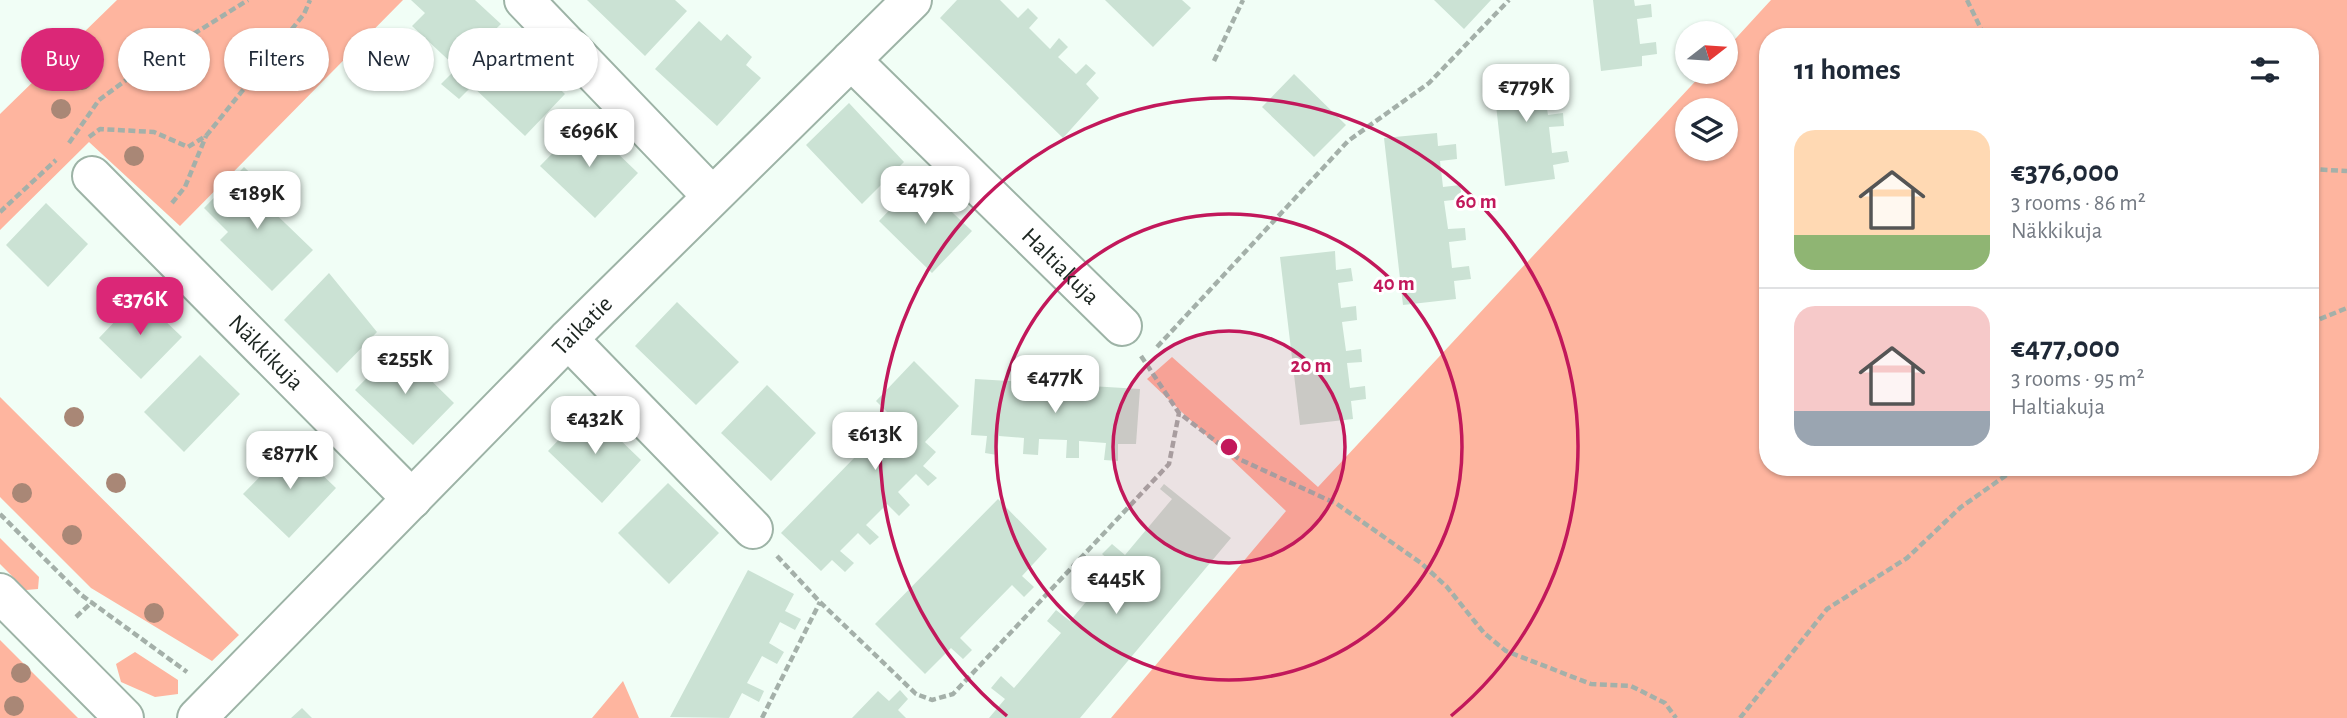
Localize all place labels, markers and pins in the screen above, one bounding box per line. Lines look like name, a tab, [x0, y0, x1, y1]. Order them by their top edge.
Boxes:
pin: €779K	[1477, 64, 1575, 124]
pin: €696K	[540, 110, 638, 169]
pin: €479K	[876, 166, 974, 226]
pin: €189K	[208, 172, 306, 231]
pin: €376K	[91, 278, 189, 337]
pin: €255K	[356, 336, 454, 396]
pin: €477K	[1006, 356, 1104, 415]
pin: €432K	[546, 396, 644, 456]
pin: €613K	[826, 412, 924, 472]
pin: €877K	[241, 432, 339, 491]
centre of rings	[1217, 435, 1241, 459]
pin: €445K	[1067, 556, 1165, 616]

